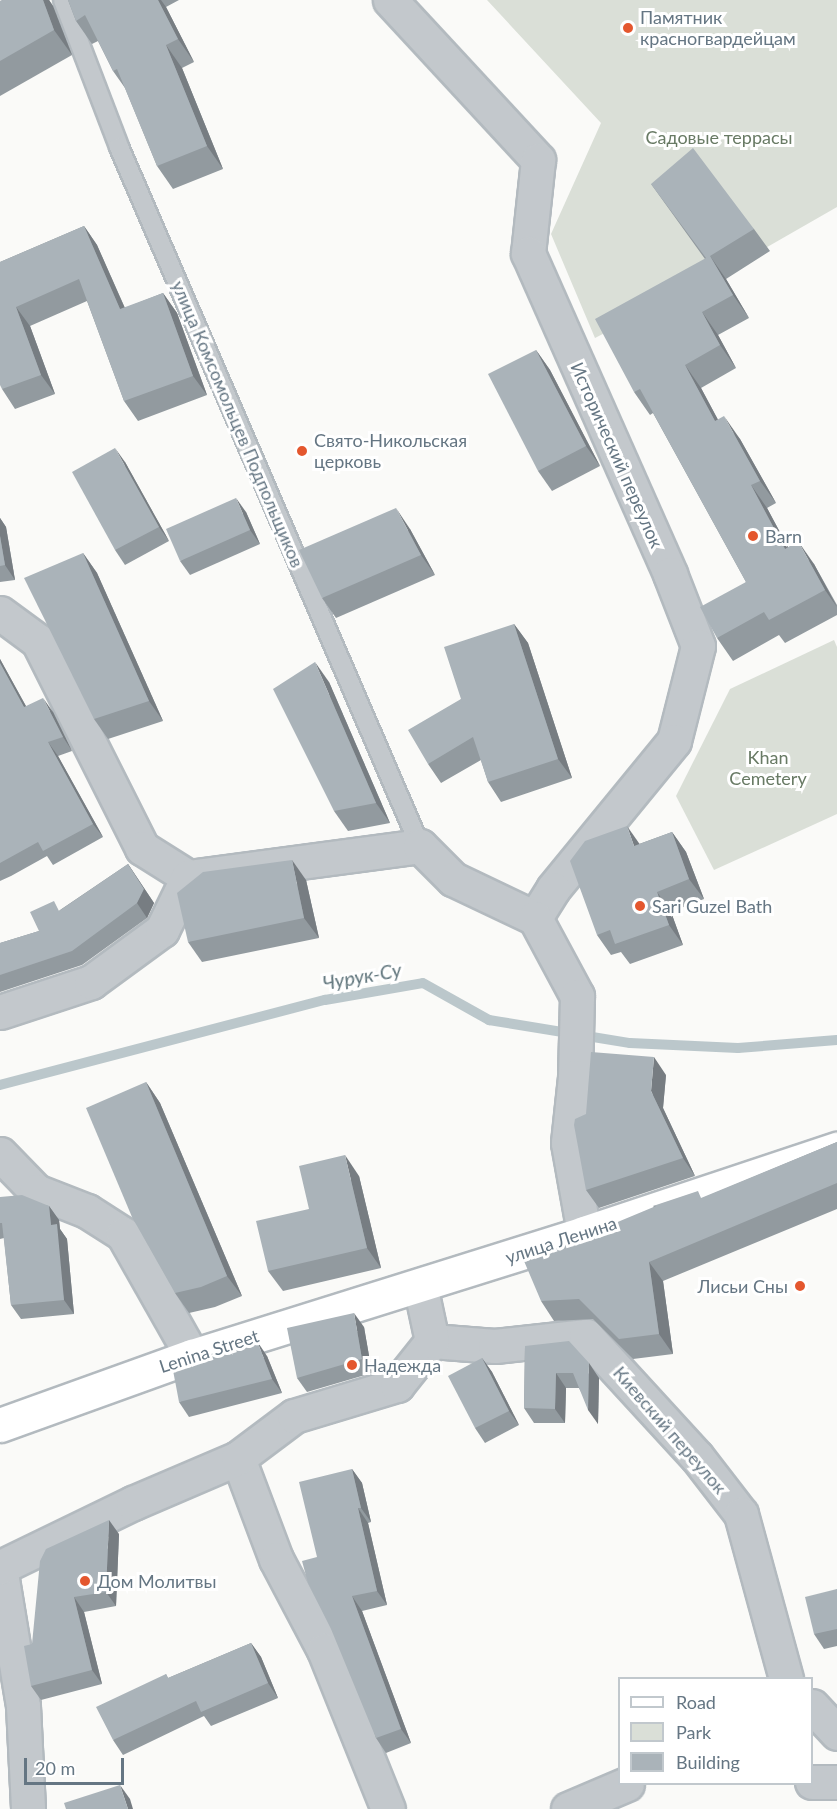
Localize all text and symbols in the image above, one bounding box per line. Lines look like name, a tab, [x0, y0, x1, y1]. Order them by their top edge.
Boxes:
place label: Памятник красногвардейцам	[640, 7, 796, 50]
marker: Памятник красногвардейцам	[621, 21, 635, 35]
park label: Садовые террасы	[645, 126, 793, 148]
street label: улица Комсомольцев Подпольщиков	[168, 277, 308, 571]
street label: Исторический переулок	[566, 359, 668, 551]
place label: Свято-Никольская церковь	[314, 430, 467, 472]
marker: Свято-Никольская церковь	[295, 444, 309, 458]
place label: Barn	[765, 525, 802, 547]
marker: Barn	[746, 529, 760, 543]
park label: Khan Cemetery	[729, 747, 807, 789]
place label: Sari Guzel Bath	[652, 895, 772, 917]
marker: Sari Guzel Bath	[633, 899, 647, 913]
water label: Чурук-Су	[321, 957, 403, 995]
street label: улица Ленина	[503, 1212, 619, 1268]
place label: Лисьи Сны	[697, 1275, 788, 1297]
marker: Лисьи Сны	[793, 1279, 807, 1293]
street label: Lenina Street	[156, 1325, 262, 1377]
place label: Надежда	[364, 1354, 441, 1376]
marker: Надежда	[345, 1358, 359, 1372]
street label: Киевский переулок	[609, 1362, 731, 1498]
place label: Дом Молитвы	[97, 1570, 216, 1592]
marker: Дом Молитвы	[78, 1574, 92, 1588]
legend	[618, 1677, 813, 1785]
text: Road	[676, 1691, 716, 1713]
text: Park	[676, 1721, 711, 1743]
scale bar	[27, 1746, 128, 1784]
text: Building	[676, 1751, 740, 1773]
text: 20 m	[35, 1757, 75, 1779]

